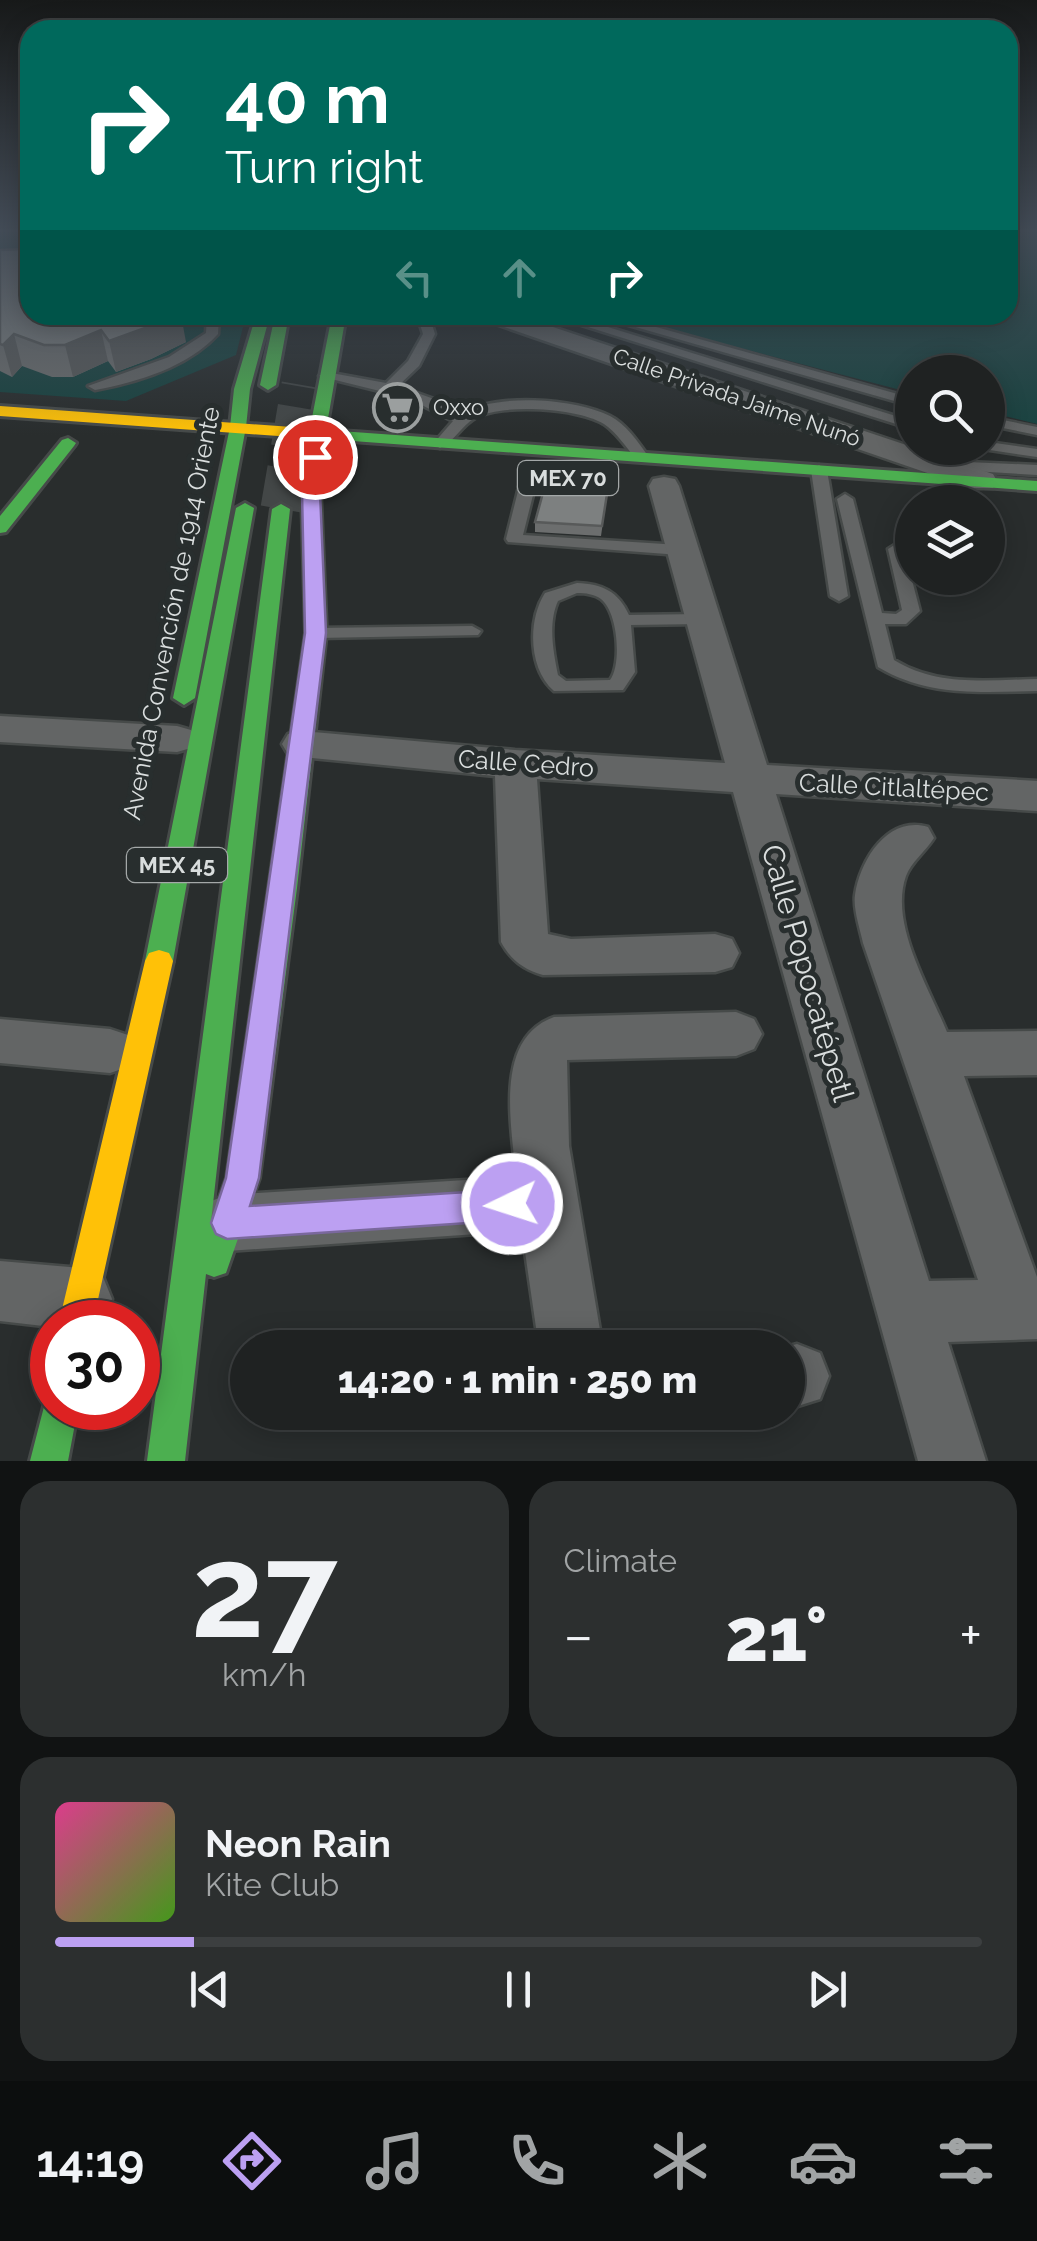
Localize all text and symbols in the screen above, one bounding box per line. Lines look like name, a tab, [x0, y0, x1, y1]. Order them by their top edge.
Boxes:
text: 40 m	[225, 57, 390, 139]
icon: right	[60, 60, 190, 190]
text: Turn right	[225, 141, 423, 194]
icon: left	[387, 250, 442, 305]
icon: ahead	[492, 250, 547, 305]
icon: right	[597, 250, 652, 305]
street label: Calle Privada Jaime Nunó	[610, 342, 864, 452]
map controls	[895, 355, 1005, 595]
button: search	[895, 355, 1005, 465]
supermarket icon: Oxxo	[372, 381, 424, 433]
place label: Oxxo	[433, 394, 484, 420]
street label: Avenida Convención de 1914 Oriente	[116, 404, 226, 822]
pin	[273, 415, 358, 500]
icon: arrive	[288, 430, 343, 485]
road number: MEX 70	[518, 461, 618, 495]
button: layers	[895, 485, 1005, 595]
street label: Calle Cedro	[457, 743, 595, 783]
street label: Calle Citlaltépec	[798, 767, 990, 807]
street label: Calle Popocatépetl	[755, 841, 862, 1106]
road number: MEX 45	[127, 848, 227, 882]
position arrow	[460, 1152, 564, 1256]
speed limit sign: 30	[30, 1300, 160, 1430]
text: 14:20 · 1 min · 250 m	[338, 1357, 697, 1402]
text: 27	[191, 1515, 337, 1667]
text: Climate	[564, 1542, 677, 1579]
text: 21°	[725, 1590, 827, 1679]
text: −	[564, 1603, 593, 1668]
text: +	[959, 1603, 982, 1668]
text: km/h	[222, 1656, 306, 1693]
text: Neon Rain	[205, 1821, 391, 1866]
text: Kite Club	[205, 1866, 339, 1903]
icon: previous	[182, 1962, 237, 2017]
icon: pause	[491, 1962, 546, 2017]
icon: next	[800, 1962, 855, 2017]
icon: directions	[217, 2126, 287, 2196]
icon: music	[360, 2126, 430, 2196]
icon: phone	[502, 2126, 572, 2196]
icon: climate	[645, 2126, 715, 2196]
icon: car	[788, 2126, 858, 2196]
icon: filters	[931, 2126, 1001, 2196]
text: 14:19	[36, 2135, 144, 2188]

